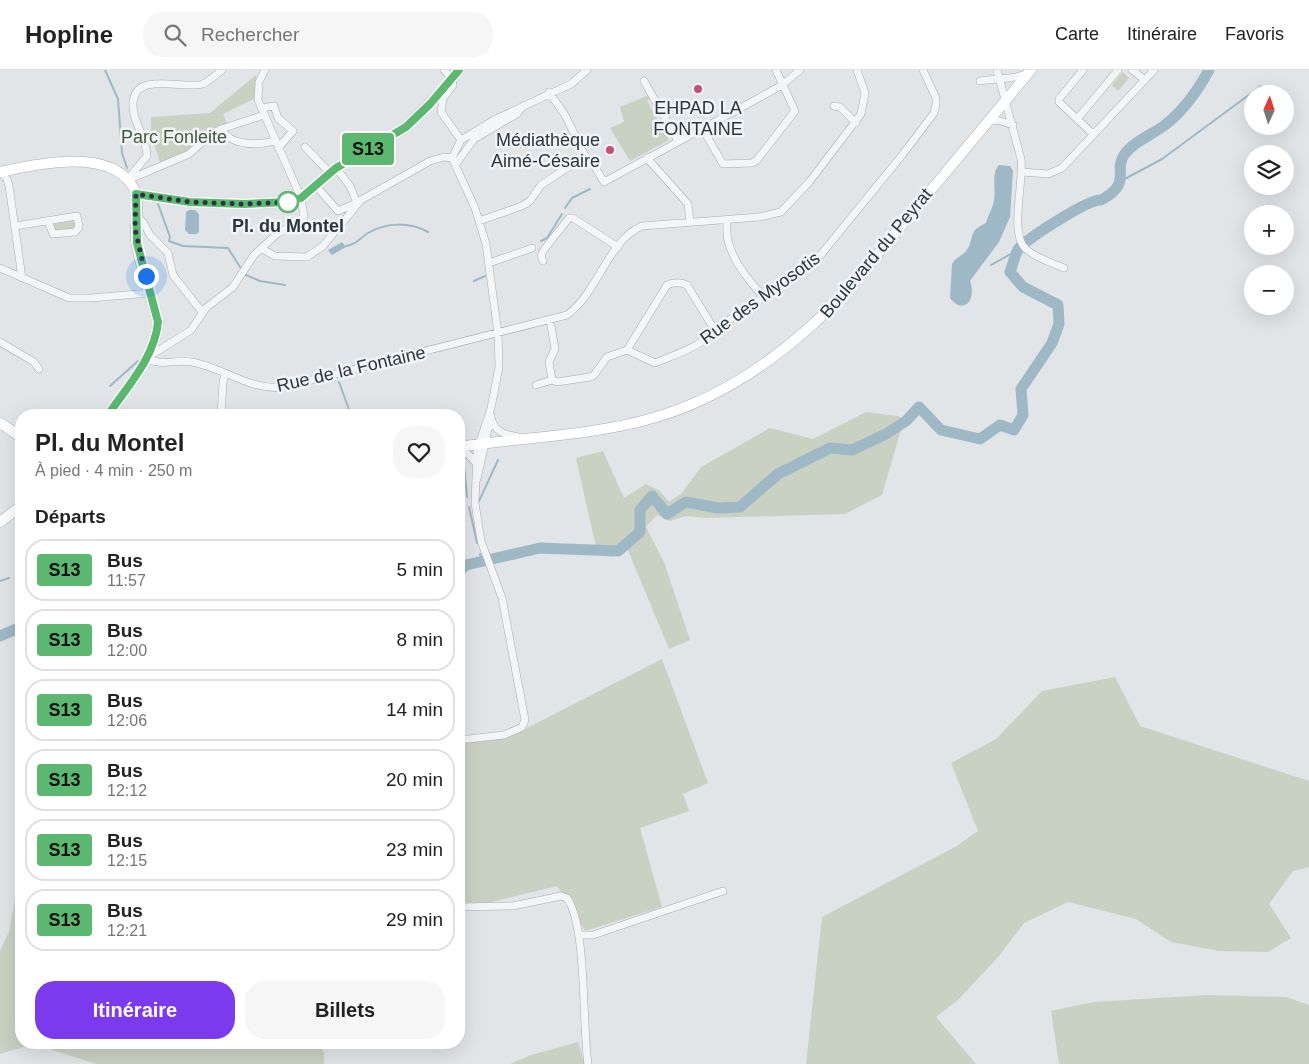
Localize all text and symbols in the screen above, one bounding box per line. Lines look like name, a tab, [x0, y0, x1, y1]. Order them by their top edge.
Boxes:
search box	[143, 12, 493, 57]
text: Hopline	[25, 21, 113, 48]
icon: search	[161, 21, 189, 49]
text: Rechercher	[201, 24, 299, 45]
text: Carte	[1055, 24, 1099, 44]
text: Itinéraire	[1127, 24, 1197, 44]
text: Favoris	[1225, 24, 1284, 44]
marker: EHPAD LA FONTAINE	[692, 83, 704, 95]
north arrow	[1244, 85, 1294, 135]
map controls	[1244, 85, 1294, 315]
place label: EHPAD LA FONTAINE	[653, 98, 743, 139]
park label: Parc Fonleite	[121, 127, 227, 147]
place label: Médiathèque Aimé-Césaire	[491, 130, 600, 171]
line badge: S13	[339, 133, 397, 165]
text: S13	[352, 139, 384, 159]
marker: Médiathèque Aimé-Césaire	[604, 144, 616, 156]
button: layers	[1244, 145, 1294, 195]
street label: Boulevard du Peyrat	[816, 184, 936, 322]
marker: Pl. du Montel	[277, 191, 299, 213]
button: +	[1244, 205, 1294, 255]
place label: Pl. du Montel	[232, 216, 344, 236]
street label: Rue des Myosotis	[696, 248, 824, 348]
your location	[134, 264, 159, 289]
button: −	[1244, 265, 1294, 315]
street label: Rue de la Fontaine	[275, 342, 427, 396]
button: heart	[393, 426, 445, 478]
text: Pl. du Montel	[35, 429, 184, 456]
text: À pied · 4 min · 250 m	[35, 462, 192, 479]
text: Départs	[35, 506, 106, 527]
text: Bus	[107, 550, 143, 571]
text: 5 min	[397, 559, 443, 580]
text: S13	[48, 560, 81, 580]
text: 11:57	[107, 572, 146, 589]
text: Bus	[107, 620, 143, 641]
text: 8 min	[397, 629, 443, 650]
text: S13	[48, 630, 81, 650]
text: 12:00	[107, 642, 147, 659]
text: Bus	[107, 690, 143, 711]
text: 14 min	[386, 699, 443, 720]
text: S13	[48, 700, 81, 720]
text: 12:06	[107, 712, 147, 729]
text: Bus	[107, 760, 143, 781]
text: 20 min	[386, 769, 443, 790]
text: S13	[48, 770, 81, 790]
text: 12:12	[107, 782, 147, 799]
text: Bus	[107, 830, 143, 851]
text: 23 min	[386, 839, 443, 860]
text: S13	[48, 840, 81, 860]
text: 12:15	[107, 852, 147, 869]
text: Bus	[107, 900, 143, 921]
text: 29 min	[386, 909, 443, 930]
text: S13	[48, 910, 81, 930]
text: 12:21	[107, 922, 147, 939]
button: Itinéraire	[35, 981, 235, 1039]
button: Billets	[245, 981, 445, 1039]

